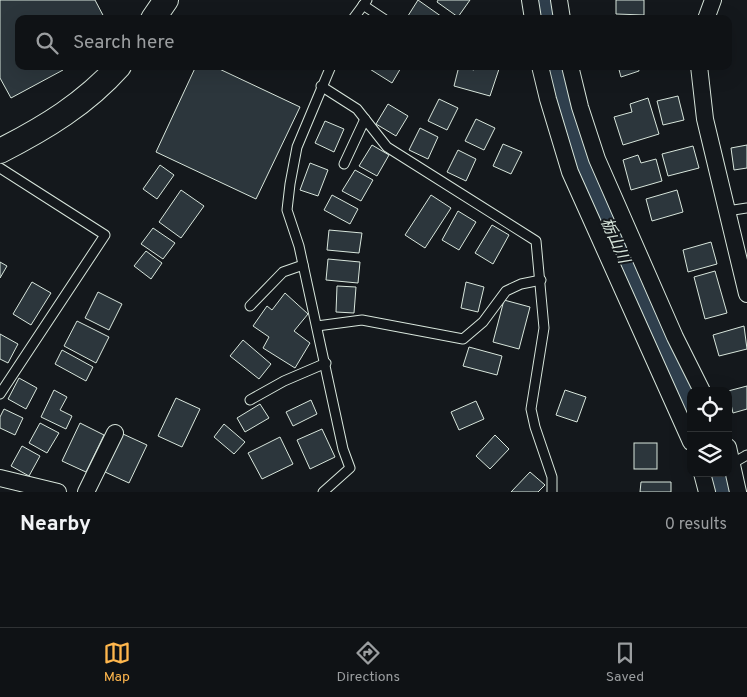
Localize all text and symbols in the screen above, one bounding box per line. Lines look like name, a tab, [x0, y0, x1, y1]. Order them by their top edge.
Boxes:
search box	[15, 15, 732, 70]
icon: search	[33, 29, 61, 57]
text: Search here	[73, 31, 175, 55]
water label: 栃山川	[595, 215, 634, 269]
map controls	[687, 387, 732, 477]
button: locate	[687, 387, 732, 432]
button: layers	[687, 432, 732, 477]
text: Nearby	[20, 511, 91, 538]
text: 0 results	[665, 515, 727, 535]
tab: Map	[103, 639, 131, 686]
tab: Directions	[336, 639, 400, 686]
tab: Saved	[606, 639, 644, 686]

